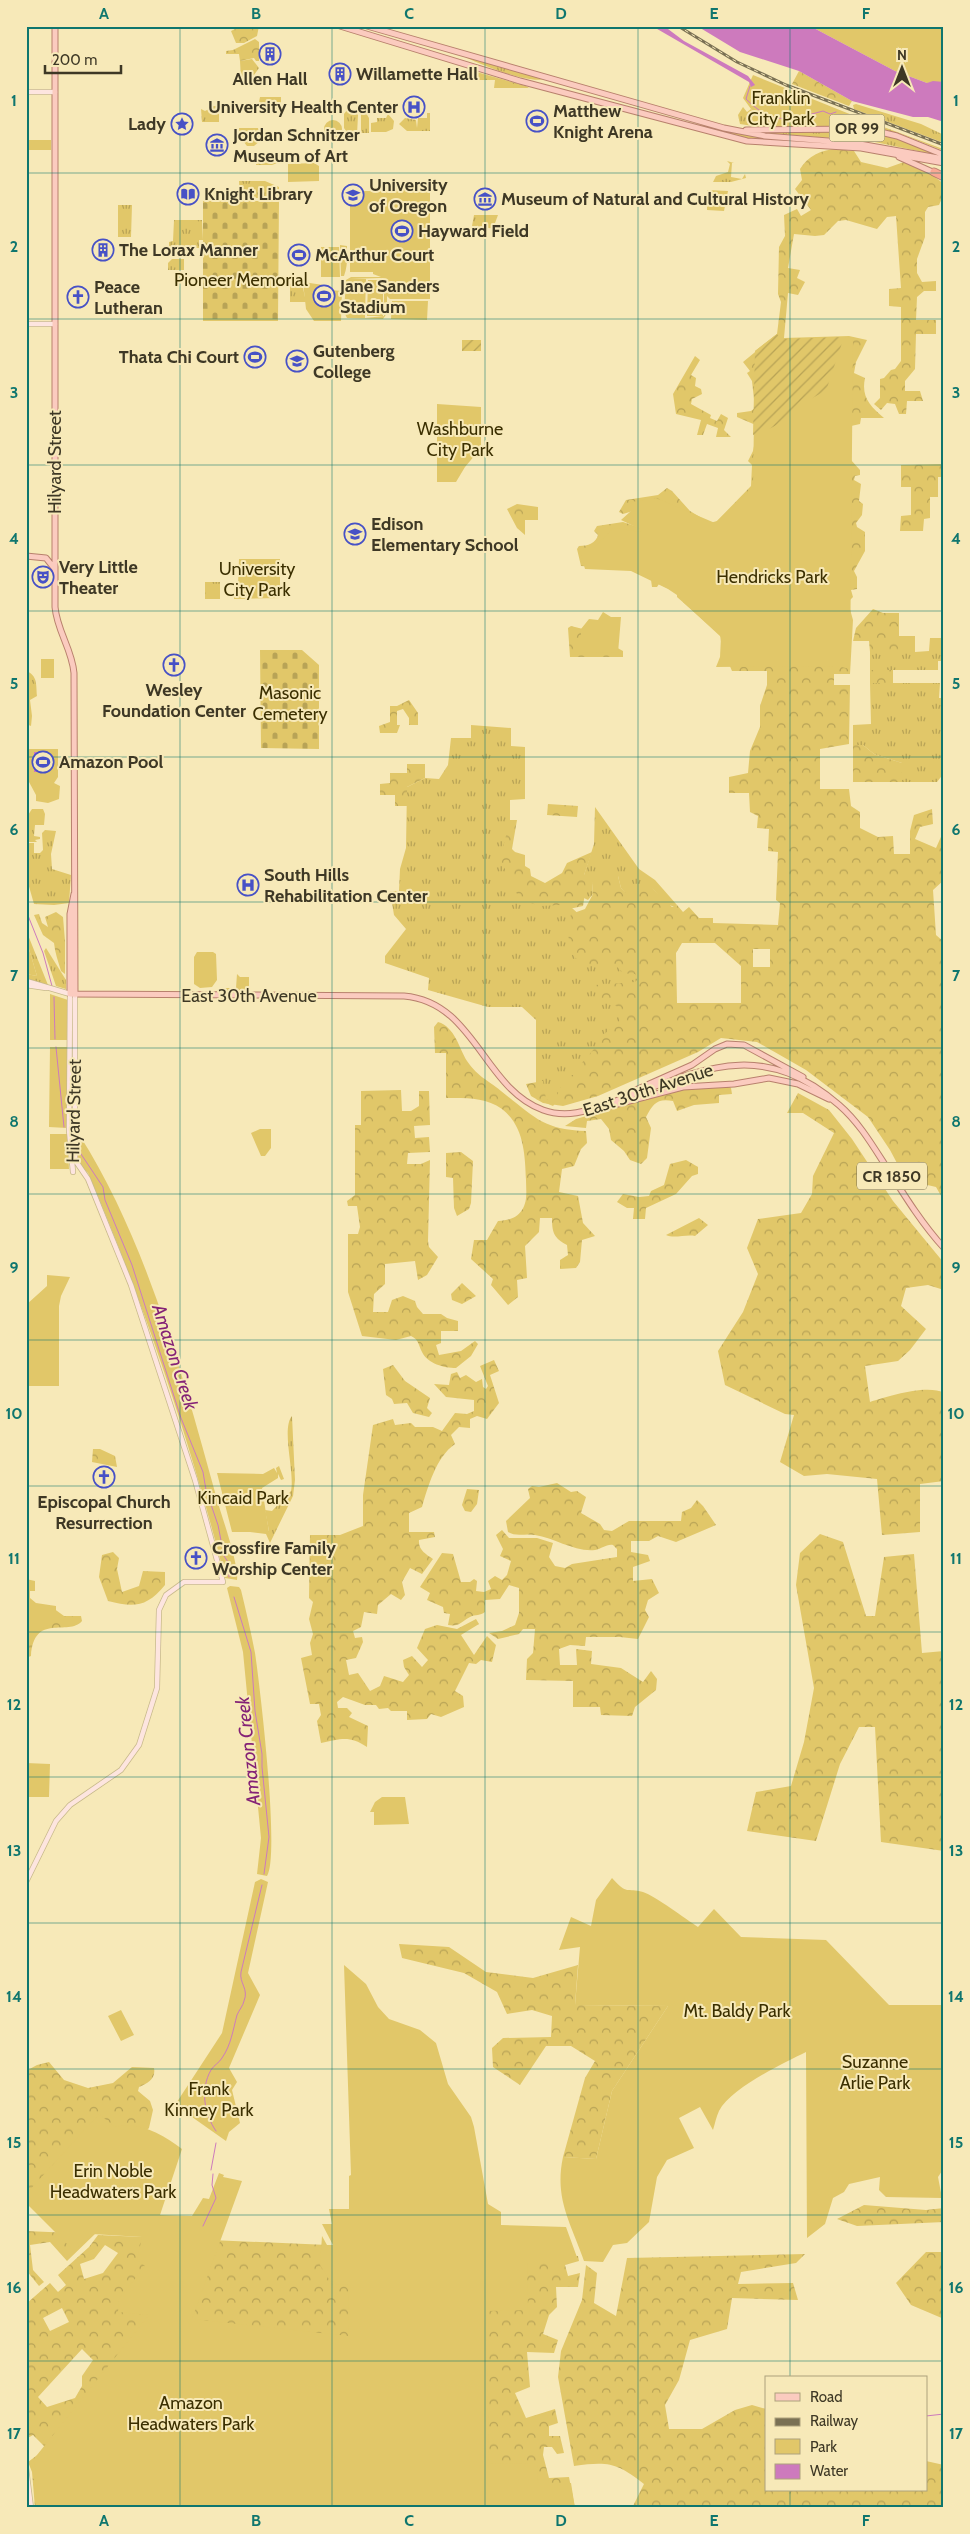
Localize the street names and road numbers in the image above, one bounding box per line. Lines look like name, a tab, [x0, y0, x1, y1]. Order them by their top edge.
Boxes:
road number: OR 99	[830, 115, 884, 142]
street label: Hilyard Street	[44, 410, 66, 514]
street label: East 30th Avenue	[181, 985, 317, 1007]
street label: Hilyard Street	[62, 1059, 86, 1163]
street label: East 30th Avenue	[580, 1059, 716, 1121]
road number: CR 1850	[857, 1162, 927, 1190]

